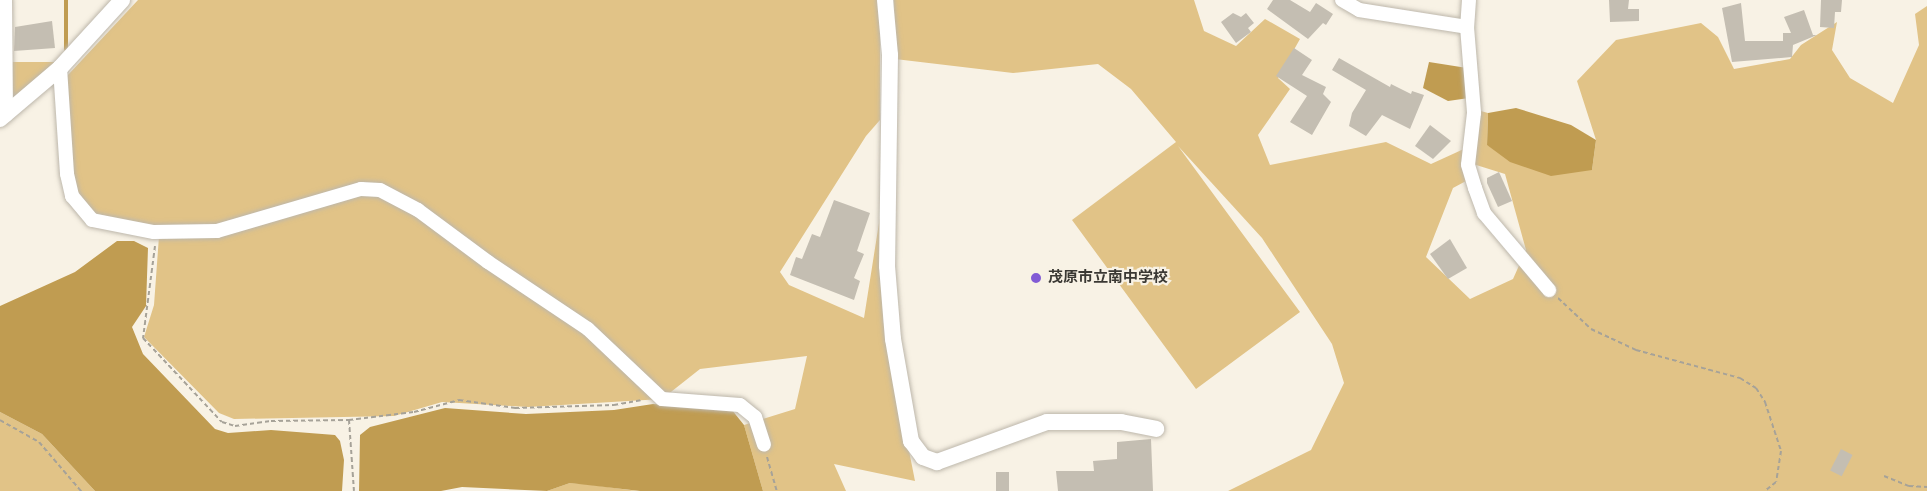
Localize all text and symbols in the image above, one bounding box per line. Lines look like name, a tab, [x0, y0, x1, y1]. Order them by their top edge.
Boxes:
place label: 茂原市立南中学校	[1048, 269, 1168, 287]
marker: 茂原市立南中学校	[1029, 271, 1043, 285]

